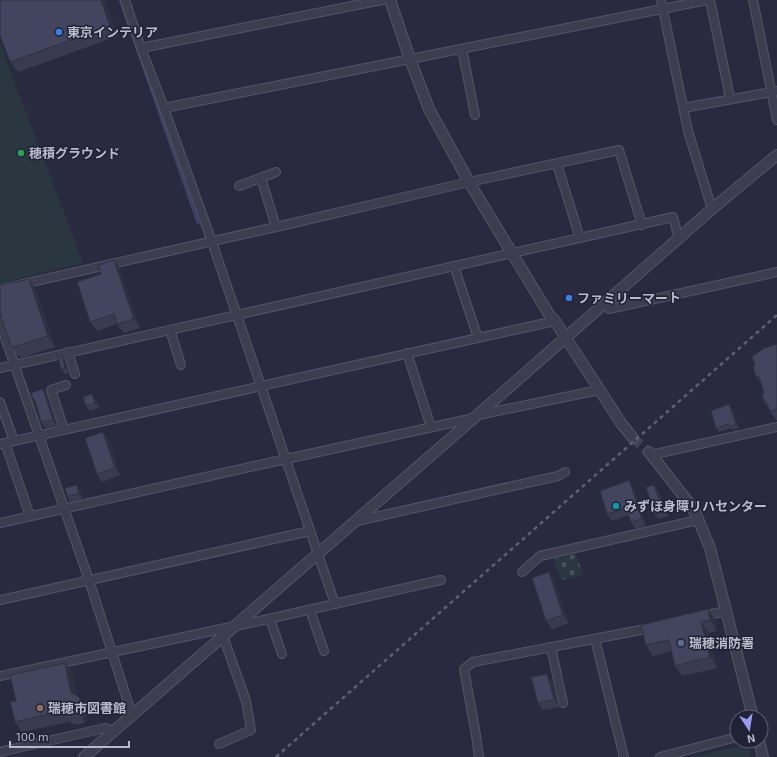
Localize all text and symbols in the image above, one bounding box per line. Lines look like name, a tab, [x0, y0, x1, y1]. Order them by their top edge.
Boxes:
place label: 東京インテリア	[67, 24, 158, 40]
marker: 東京インテリア	[54, 27, 64, 37]
place label: 穂積グラウンド	[29, 145, 120, 161]
marker: 穂積グラウンド	[16, 148, 26, 158]
place label: ファミリーマート	[577, 290, 681, 306]
marker: ファミリーマート	[564, 293, 574, 303]
place label: みずほ身障リハセンター	[624, 498, 767, 514]
marker: みずほ身障リハセンター	[611, 501, 621, 511]
place label: 瑞穂消防署	[689, 635, 754, 651]
marker: 瑞穂消防署	[676, 638, 686, 648]
place label: 瑞穂市図書館	[48, 700, 126, 716]
marker: 瑞穂市図書館	[35, 703, 45, 713]
north arrow	[729, 709, 769, 749]
scale bar	[10, 723, 129, 749]
text: 100 m	[16, 729, 48, 743]
text: N	[746, 732, 756, 746]

